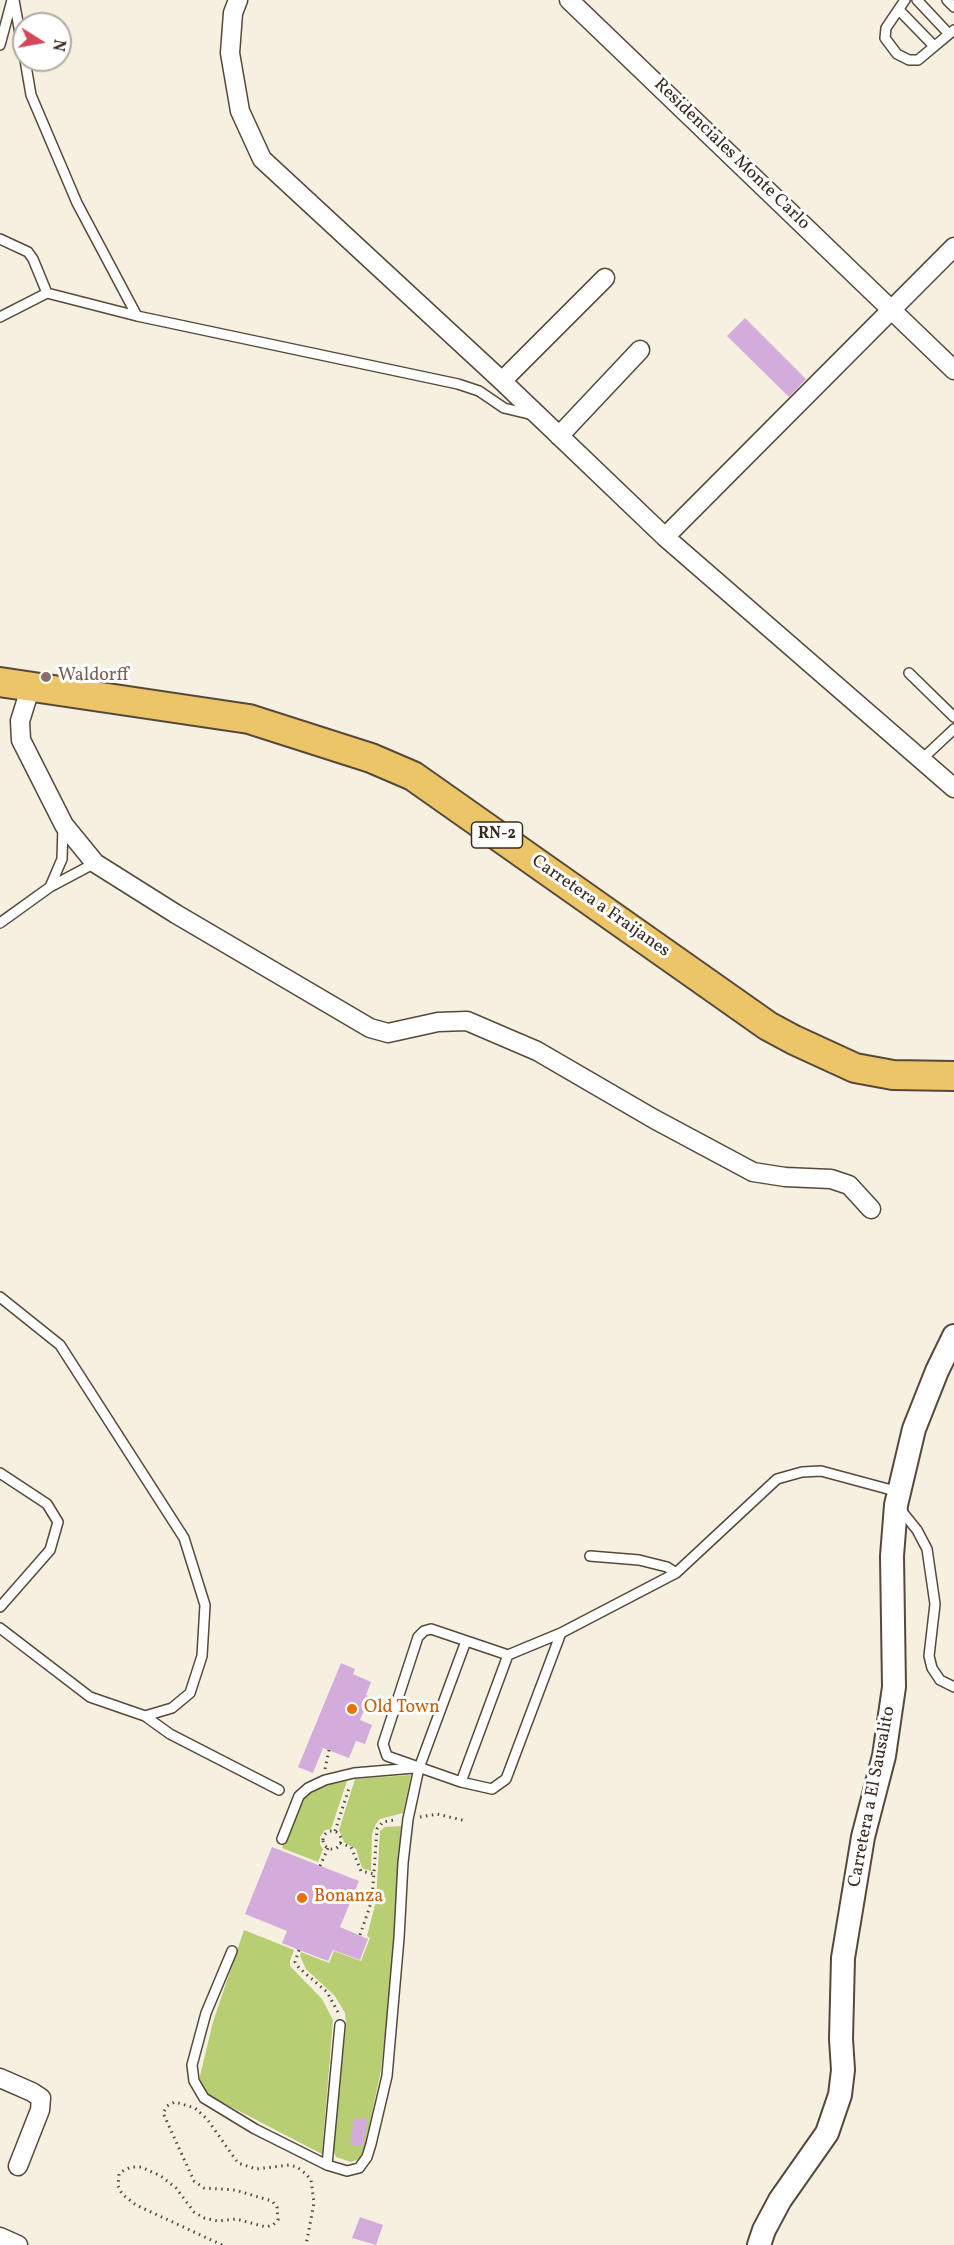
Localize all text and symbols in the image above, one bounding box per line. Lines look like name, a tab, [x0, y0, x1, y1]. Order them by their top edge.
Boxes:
north arrow	[12, 12, 72, 72]
text: N	[46, 37, 70, 53]
street label: Residenciales Monte Carlo	[648, 75, 814, 235]
place label: Waldorff	[58, 666, 128, 688]
marker: Waldorff	[39, 670, 53, 684]
road number: RN-2	[472, 822, 522, 848]
street label: Carretera a Fraijanes	[527, 851, 673, 963]
place label: Old Town	[364, 1698, 440, 1720]
marker: Old Town	[345, 1702, 359, 1716]
street label: Carretera a El Sausalito	[845, 1705, 901, 1889]
place label: Bonanza	[314, 1887, 383, 1909]
marker: Bonanza	[295, 1891, 309, 1905]

